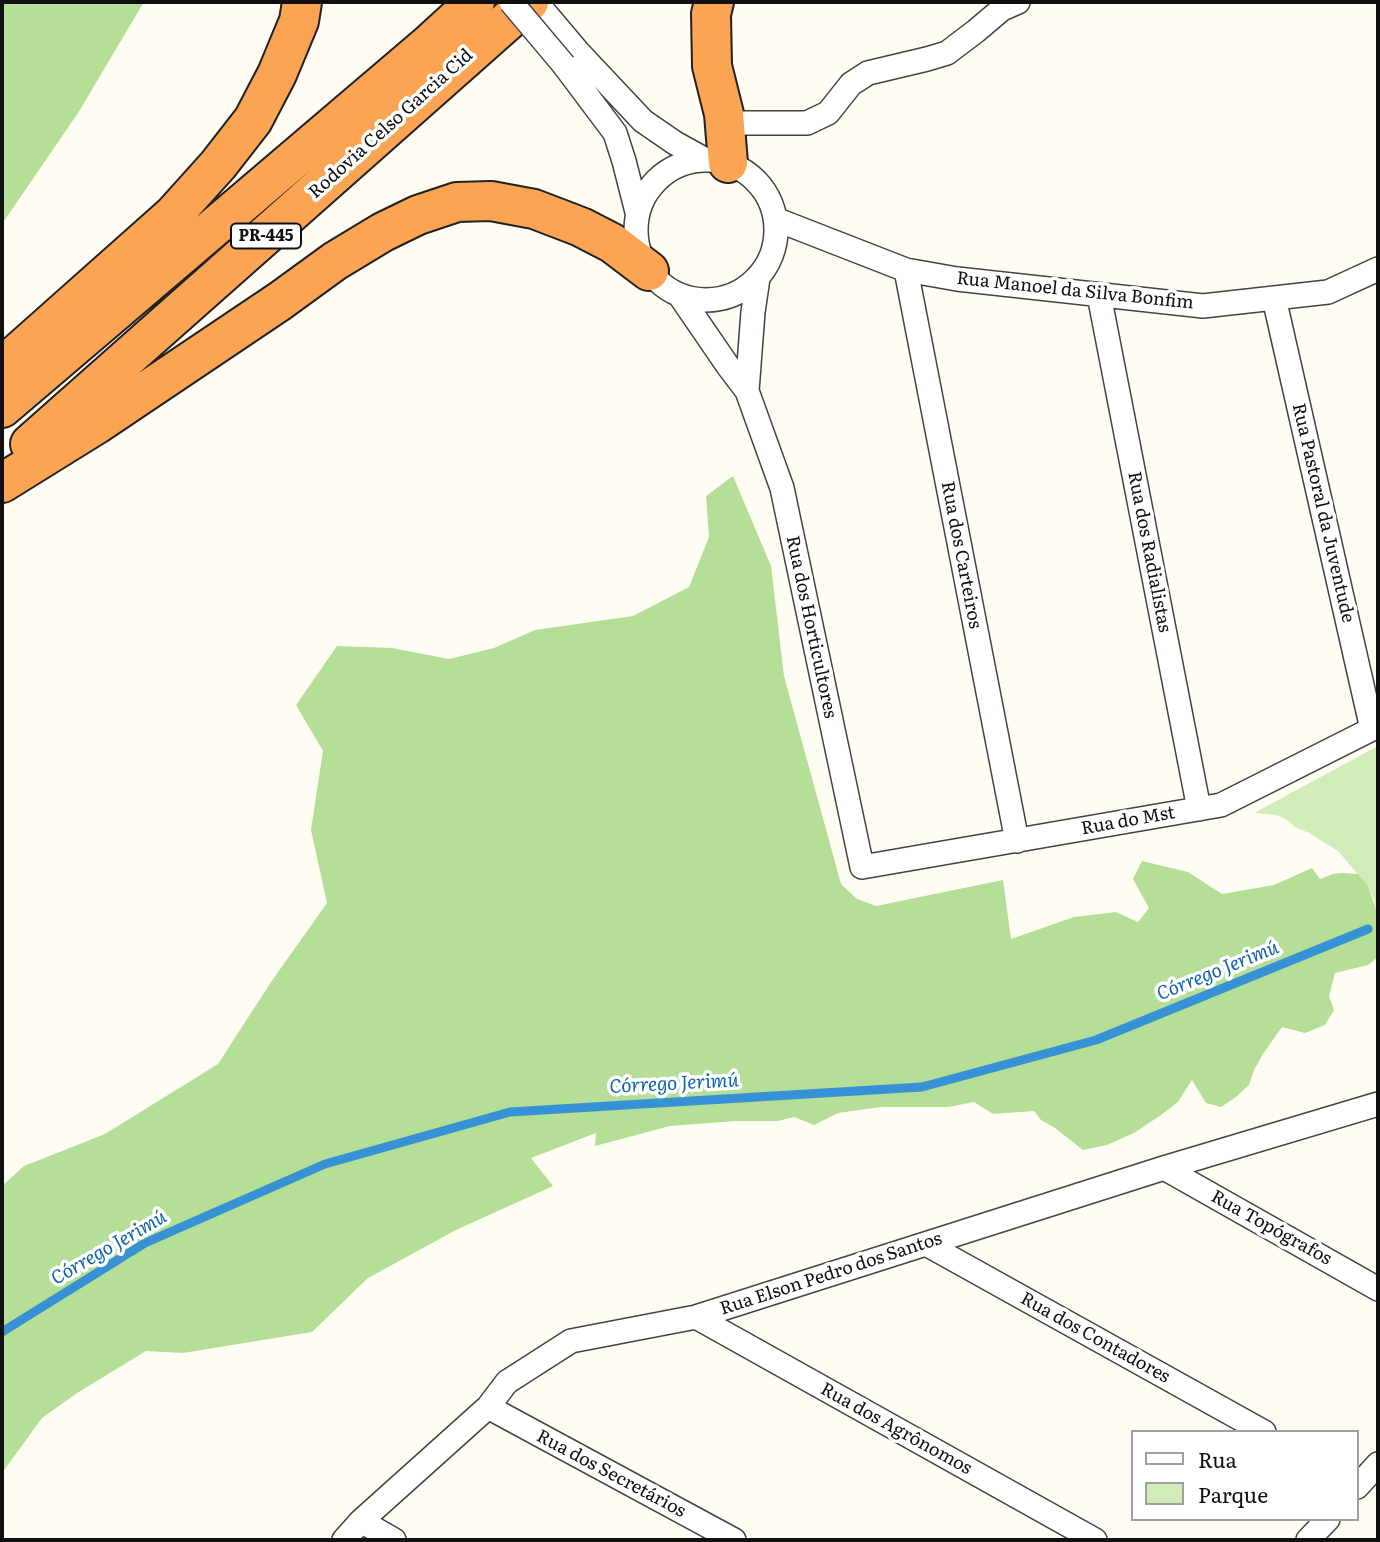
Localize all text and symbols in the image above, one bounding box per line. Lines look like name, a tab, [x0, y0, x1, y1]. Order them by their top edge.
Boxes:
street label: Rodovia Celso Garcia Cid	[305, 45, 477, 203]
road number: PR-445	[231, 224, 301, 248]
street label: Rua Manoel da Silva Bonfim	[955, 268, 1195, 314]
street label: Rua Pastoral da Juventude	[1287, 401, 1359, 625]
street label: Rua dos Radialistas	[1123, 470, 1175, 634]
street label: Rua dos Carteiros	[936, 480, 986, 630]
street label: Rua dos Horticultores	[781, 534, 841, 720]
street label: Rua do Mst	[1079, 802, 1177, 840]
water label: Córrego Jerimú	[1154, 936, 1282, 1006]
water label: Córrego Jerimú	[609, 1069, 739, 1099]
street label: Rua Topógrafos	[1207, 1186, 1335, 1270]
water label: Córrego Jerimú	[47, 1206, 171, 1290]
street label: Rua Elson Pedro dos Santos	[717, 1228, 945, 1320]
street label: Rua dos Contadores	[1016, 1288, 1174, 1388]
street label: Rua dos Agrônomos	[817, 1378, 975, 1480]
street label: Rua dos Secretários	[533, 1426, 689, 1522]
legend	[1132, 1430, 1359, 1521]
text: Rua	[1198, 1443, 1237, 1474]
text: Parque	[1198, 1478, 1268, 1509]

